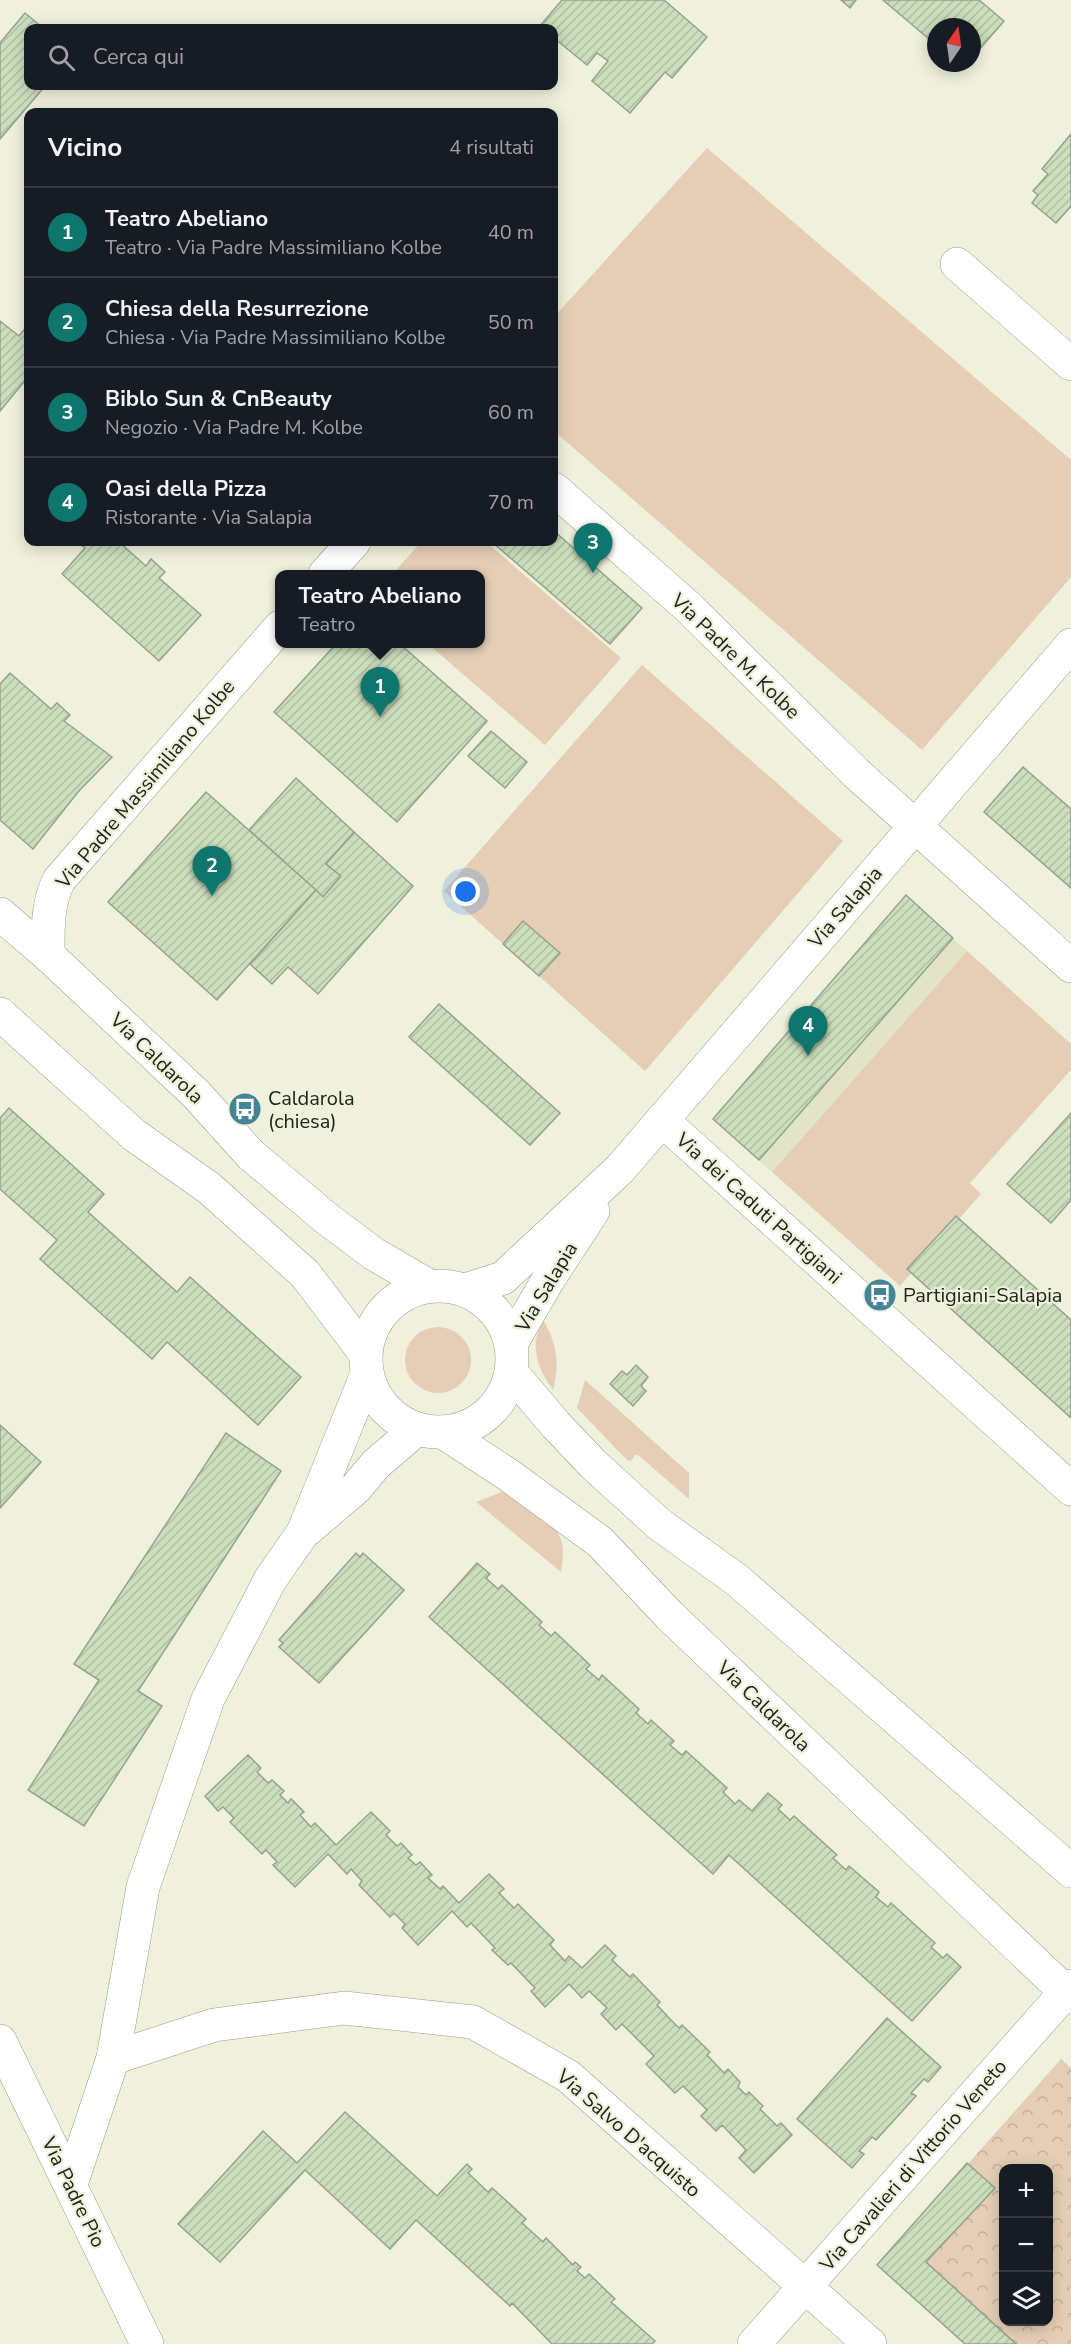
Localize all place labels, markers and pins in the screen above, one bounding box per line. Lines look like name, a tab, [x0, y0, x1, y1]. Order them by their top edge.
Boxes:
pin: 3	[574, 524, 612, 573]
pin: 1	[360, 668, 400, 717]
pin: 2	[192, 846, 232, 896]
pin: 4	[788, 1006, 828, 1056]
place label: Caldarola (chiesa)	[268, 1085, 354, 1135]
bus stop icon: Caldarola (chiesa)	[227, 1091, 263, 1127]
bus stop icon: Partigiani-Salapia	[862, 1277, 898, 1313]
place label: Partigiani-Salapia	[903, 1282, 1062, 1309]

